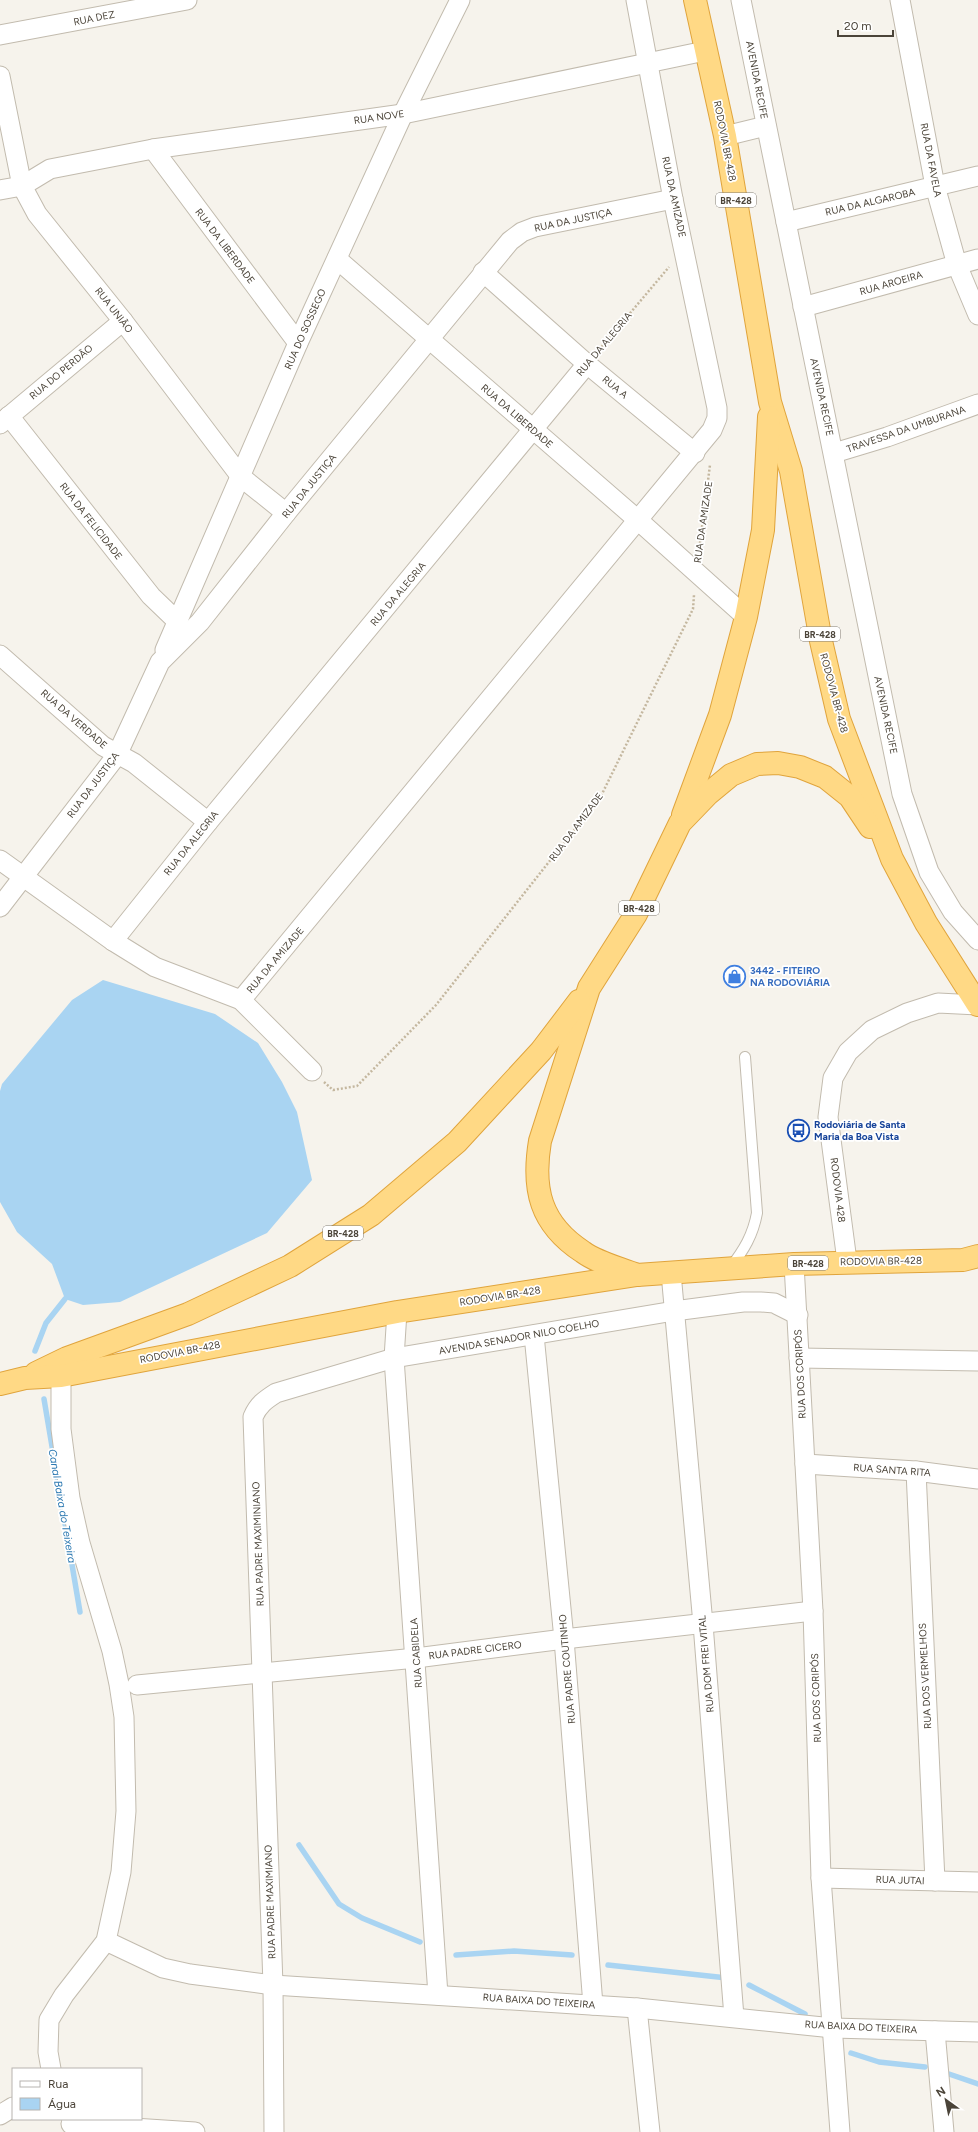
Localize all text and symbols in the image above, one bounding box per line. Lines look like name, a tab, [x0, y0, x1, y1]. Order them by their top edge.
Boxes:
street label: RUA DEZ	[72, 8, 116, 28]
scale bar	[838, 12, 893, 38]
text: 20 m	[844, 19, 872, 33]
street label: AVENIDA RECIFE	[743, 40, 771, 120]
street label: RODOVIA BR-428	[711, 100, 739, 182]
street label: RUA NOVE	[353, 107, 405, 127]
street label: RUA DA FAVELA	[917, 122, 945, 198]
street label: RUA DA AMIZADE	[659, 155, 689, 239]
street label: RUA DA ALGAROBA	[824, 185, 916, 219]
road number: BR-428	[716, 193, 756, 207]
street label: RUA DA JUSTIÇA	[533, 205, 613, 235]
street label: RUA DA LIBERDADE	[192, 206, 258, 286]
street label: RUA AROEIRA	[858, 268, 924, 298]
street label: RUA UNIÃO	[92, 284, 136, 336]
street label: RUA DO SOSSEGO	[281, 286, 329, 371]
street label: RUA DA ALEGRIA	[573, 309, 635, 379]
street label: RUA DO PERDÃO	[27, 341, 96, 402]
street label: AVENIDA RECIFE	[807, 357, 837, 437]
street label: RUA A	[600, 373, 631, 401]
street label: RUA DA LIBERDADE	[478, 381, 556, 451]
street label: TRAVESSA DA UMBURANA	[845, 402, 967, 455]
street label: RUA DA JUSTIÇA	[279, 451, 339, 521]
street label: RUA DA FELICIDADE	[57, 480, 125, 562]
street label: RUA DA AMIZADE	[691, 480, 715, 564]
street label: RUA DA ALEGRIA	[367, 559, 429, 629]
road number: BR-428	[800, 627, 840, 641]
street label: RODOVIA BR-428	[817, 652, 851, 734]
street label: AVENIDA RECIFE	[871, 675, 901, 755]
street label: RUA DA VERDADE	[38, 686, 110, 752]
street label: RUA DA JUSTIÇA	[64, 749, 122, 821]
street label: RUA DA AMIZADE	[546, 790, 606, 864]
street label: RUA DA ALEGRIA	[161, 808, 221, 878]
road number: BR-428	[619, 901, 659, 915]
street label: RUA DA AMIZADE	[243, 924, 307, 996]
shop icon: 3442 - FITEIRO NA RODOVIÁRIA	[721, 963, 747, 989]
place label: 3442 - FITEIRO NA RODOVIÁRIA	[750, 964, 831, 989]
bus stop icon: Rodoviária de Santa Maria da Boa Vista	[785, 1117, 811, 1143]
place label: Rodoviária de Santa Maria da Boa Vista	[814, 1118, 906, 1143]
street label: RODOVIA 428	[828, 1157, 848, 1223]
road number: BR-428	[323, 1226, 363, 1240]
street label: RODOVIA BR-428	[840, 1254, 922, 1268]
road number: BR-428	[788, 1256, 828, 1270]
street label: RODOVIA BR-428	[459, 1283, 541, 1309]
street label: AVENIDA SENADOR NILO COELHO	[438, 1316, 600, 1358]
street label: RUA DOS CORIPÓS	[791, 1329, 809, 1419]
street label: RODOVIA BR-428	[139, 1338, 221, 1366]
water label: Canal Baixa do Teixeira	[46, 1448, 79, 1565]
street label: RUA SANTA RITA	[853, 1461, 932, 1479]
street label: RUA PADRE MAXIMINIANO	[249, 1481, 267, 1607]
street label: RUA PADRE COUTINHO	[556, 1613, 578, 1724]
street label: RUA DOM FREI VITAL	[695, 1614, 717, 1713]
street label: RUA CABIDELA	[407, 1617, 425, 1688]
street label: RUA DOS VERMELHOS	[916, 1623, 934, 1729]
street label: RUA PADRE CICERO	[428, 1638, 523, 1662]
street label: RUA DOS CORIPÓS	[808, 1653, 824, 1743]
street label: RUA PADRE MAXIMIANO	[262, 1844, 278, 1959]
street label: RUA JUTAI	[875, 1873, 925, 1887]
street label: RUA BAIXA DO TEIXEIRA	[482, 1991, 596, 2011]
street label: RUA BAIXA DO TEIXEIRA	[804, 2018, 918, 2036]
legend	[12, 2068, 142, 2120]
text: Rua	[48, 2077, 68, 2091]
north arrow	[926, 2080, 966, 2120]
text: N	[934, 2084, 948, 2100]
text: Água	[48, 2097, 76, 2111]

